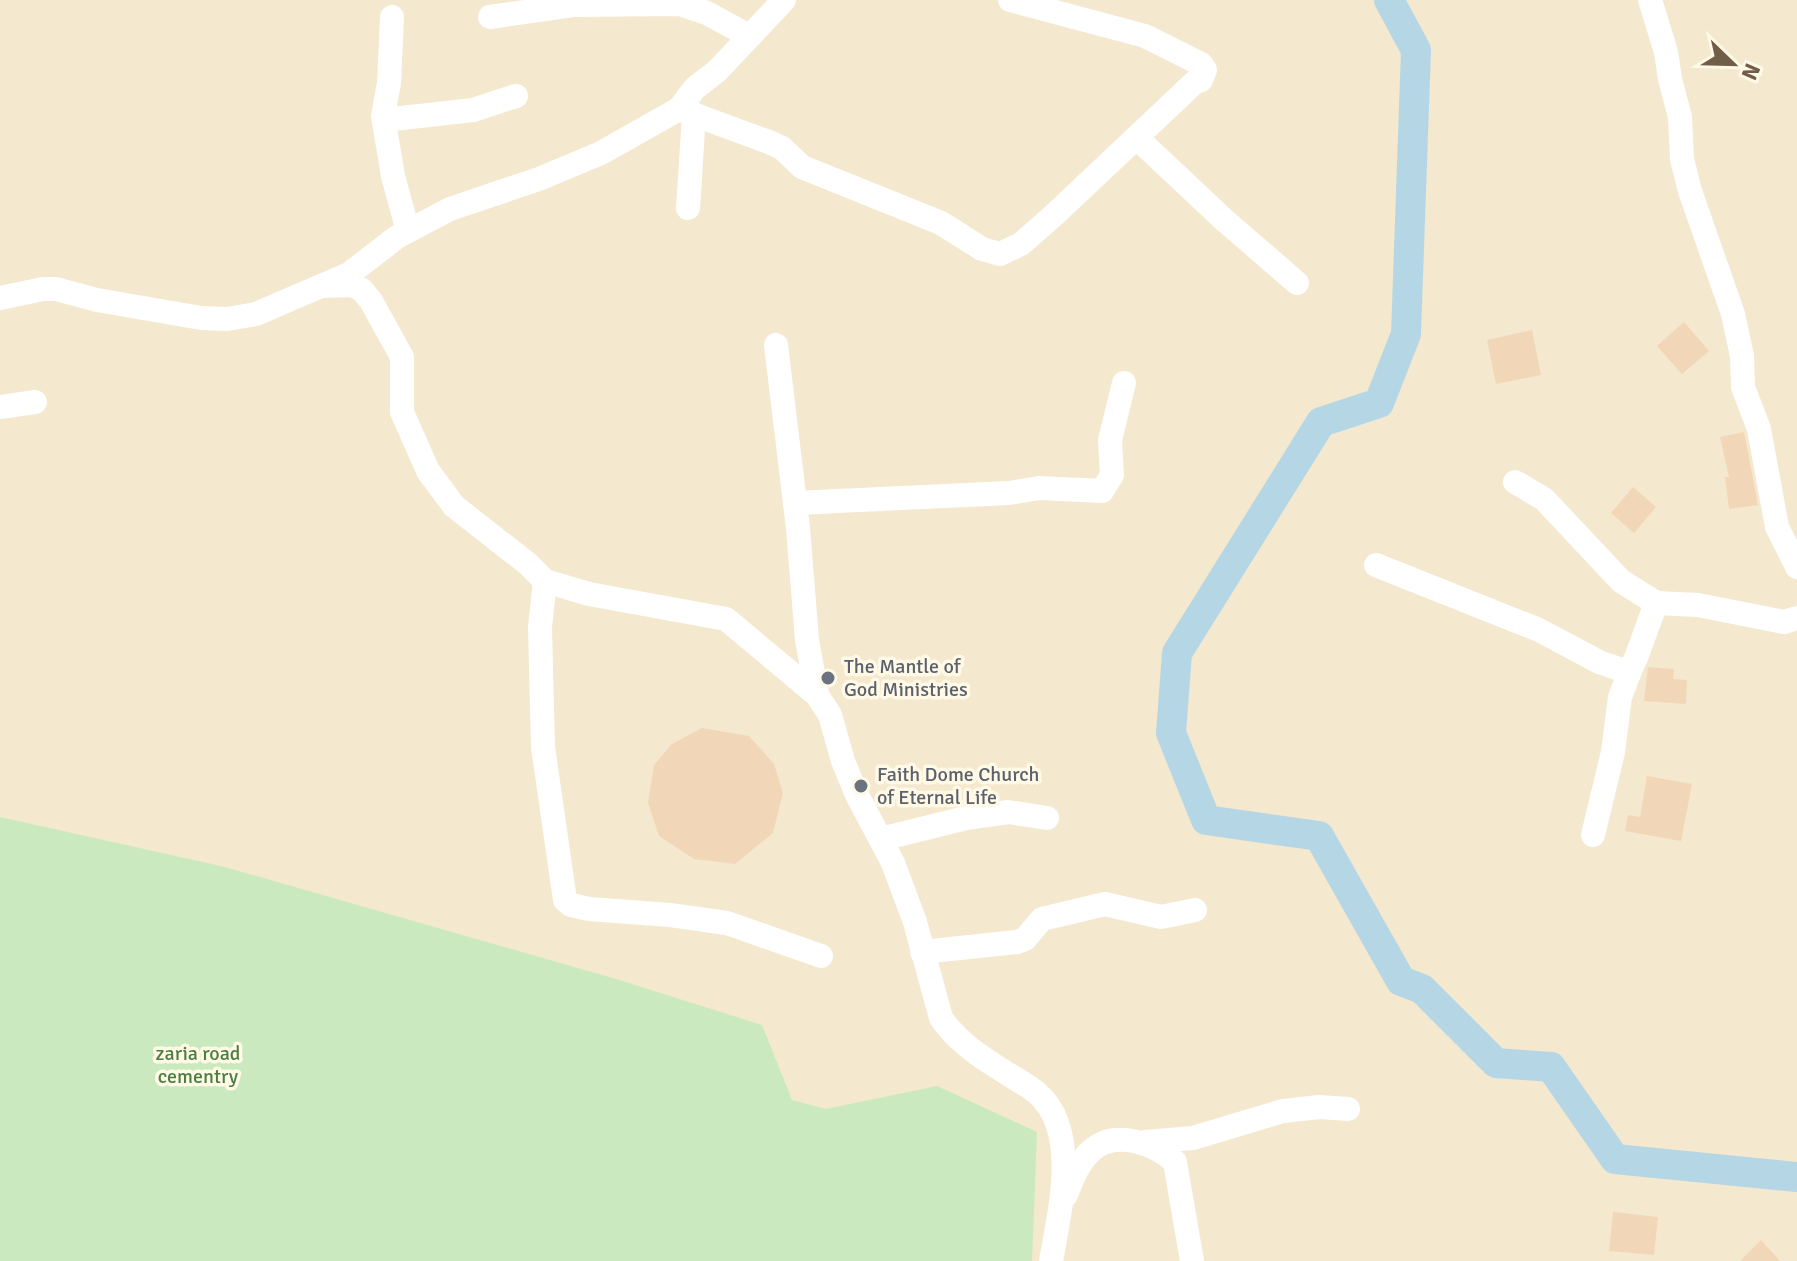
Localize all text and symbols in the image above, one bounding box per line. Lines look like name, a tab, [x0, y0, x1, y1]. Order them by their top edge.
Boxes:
north arrow	[1693, 24, 1773, 104]
text: N	[1736, 59, 1766, 84]
place label: The Mantle of God Ministries	[844, 654, 968, 702]
marker: The Mantle of God Ministries	[819, 669, 837, 687]
place label: Faith Dome Church of Eternal Life	[877, 762, 1039, 810]
marker: Faith Dome Church of Eternal Life	[852, 777, 870, 795]
park label: zaria road cementry	[156, 1041, 240, 1089]

